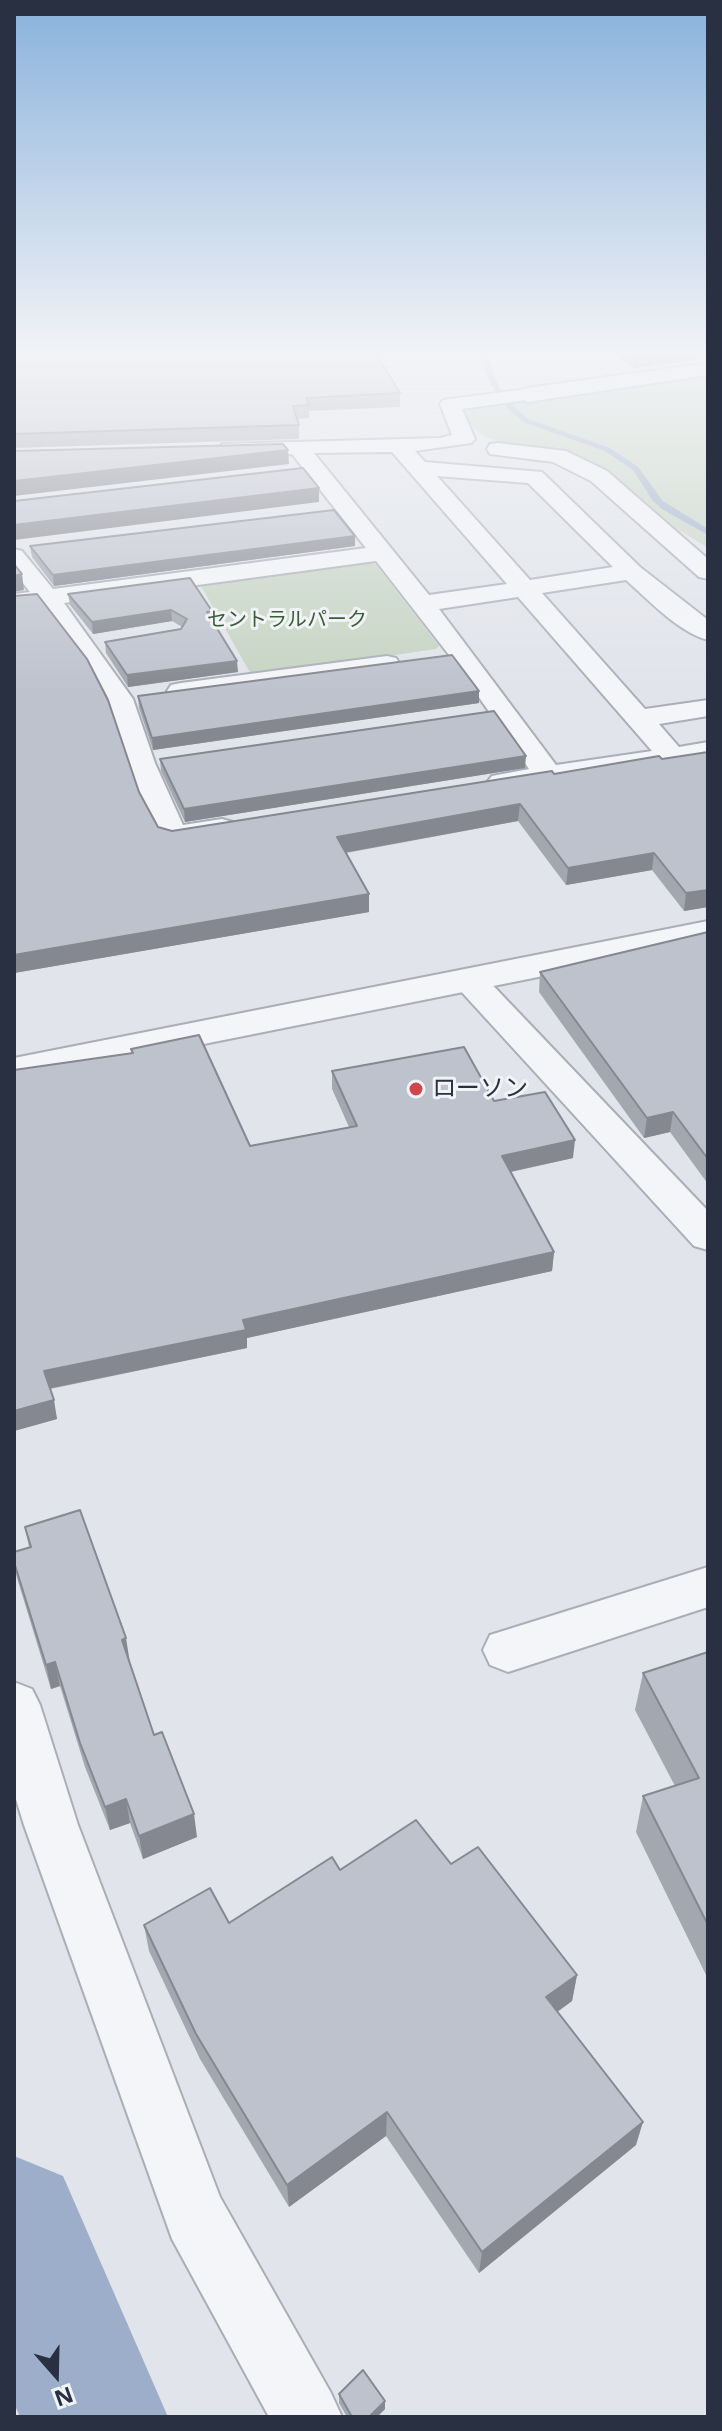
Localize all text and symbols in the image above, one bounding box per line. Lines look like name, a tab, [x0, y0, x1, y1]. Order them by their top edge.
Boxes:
park label: セントラルパーク	[207, 608, 367, 632]
place label: ローソン	[432, 1075, 528, 1103]
marker: ローソン	[407, 1080, 425, 1098]
north arrow	[16, 2335, 96, 2415]
text: N	[51, 2380, 78, 2415]

